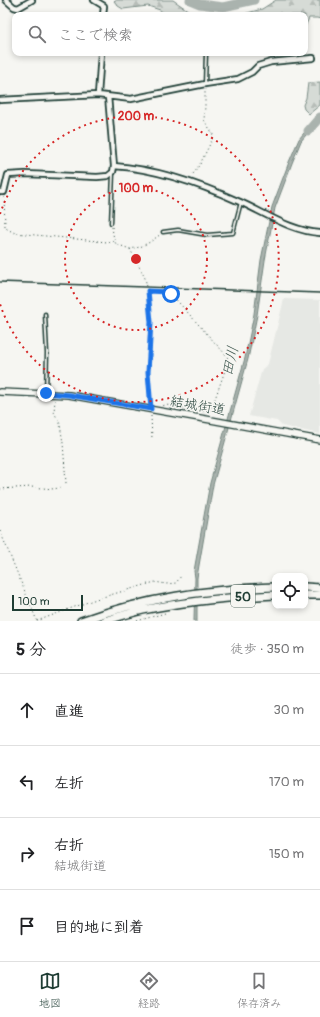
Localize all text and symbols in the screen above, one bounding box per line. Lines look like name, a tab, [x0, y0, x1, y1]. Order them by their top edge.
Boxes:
search box	[12, 12, 308, 56]
icon: search	[26, 23, 48, 45]
text: ここで検索	[58, 26, 133, 45]
text: 200 m	[118, 109, 155, 124]
text: 100 m	[119, 181, 154, 196]
centre of rings	[129, 252, 143, 266]
route start	[162, 285, 180, 303]
water label: 田川	[218, 344, 243, 378]
route end	[37, 384, 55, 402]
street label: 結城街道	[169, 392, 227, 419]
map controls	[272, 573, 308, 609]
button: locate	[272, 573, 308, 609]
road number: 50	[231, 585, 255, 607]
scale bar	[12, 593, 83, 612]
text: 100 m	[18, 595, 49, 608]
text: 5 分	[16, 639, 46, 660]
text: 徒歩 · 350 m	[231, 641, 304, 657]
icon: ahead	[16, 699, 38, 721]
text: 直進	[54, 702, 84, 721]
text: 30 m	[274, 702, 304, 718]
icon: left	[16, 771, 38, 793]
text: 左折	[54, 774, 84, 793]
text: 170 m	[269, 774, 304, 790]
text: 右折	[54, 836, 84, 855]
icon: right	[16, 843, 38, 865]
text: 150 m	[269, 846, 304, 862]
text: 結城街道	[54, 858, 106, 874]
icon: arrive	[16, 915, 38, 937]
text: 目的地に到着	[54, 918, 144, 937]
tab: 地図	[39, 970, 61, 1010]
tab: 経路	[138, 970, 160, 1010]
tab: 保存済み	[237, 970, 281, 1010]

